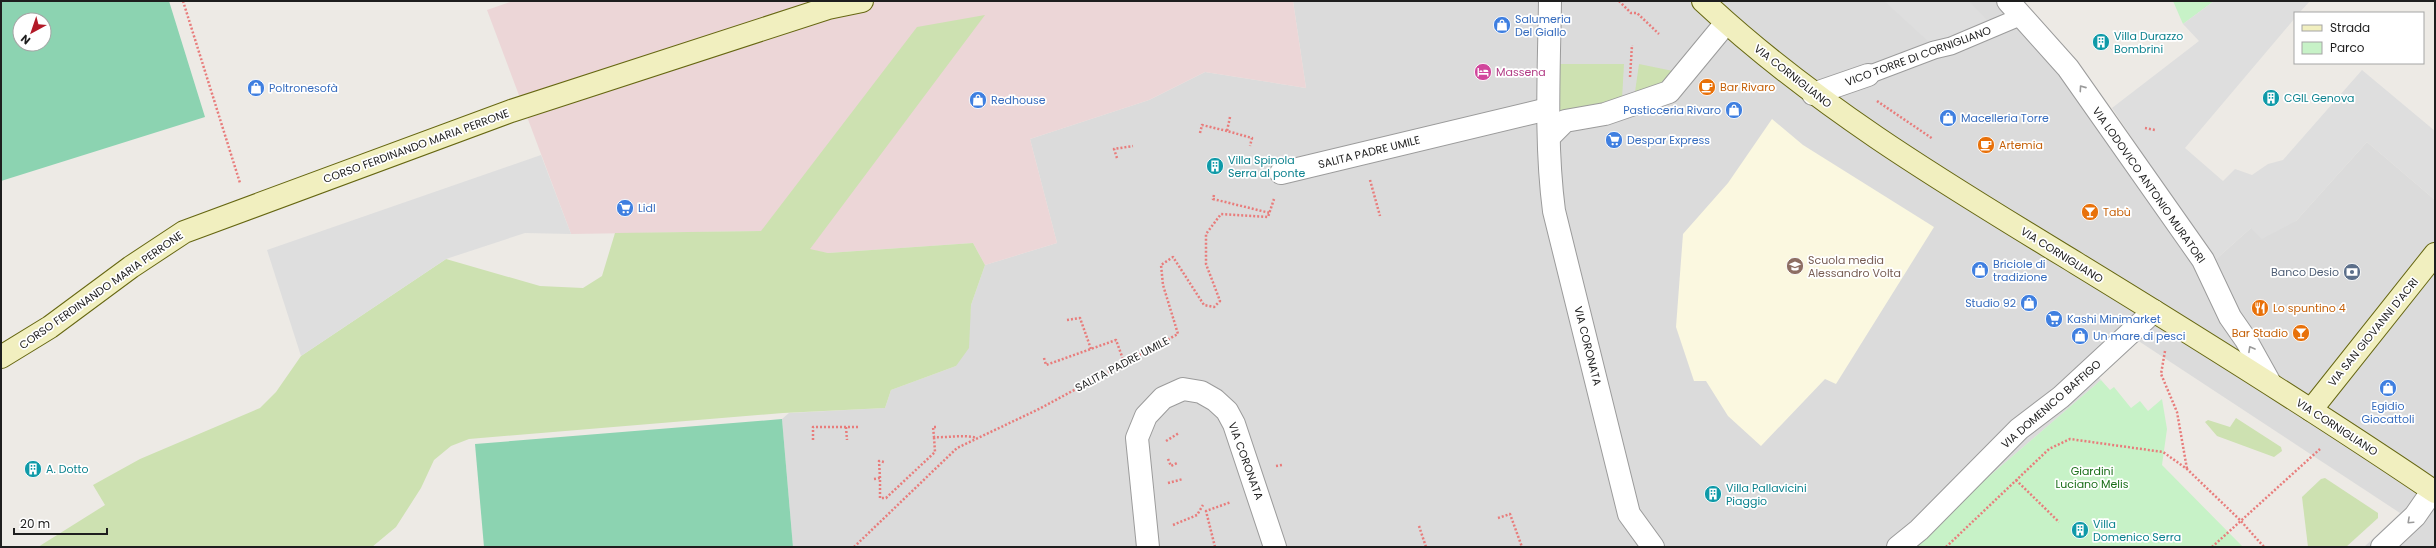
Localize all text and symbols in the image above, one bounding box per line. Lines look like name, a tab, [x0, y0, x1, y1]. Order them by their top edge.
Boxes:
place label: Salumeria Del Giallo	[1515, 11, 1571, 40]
north arrow	[12, 12, 52, 52]
legend	[2294, 12, 2424, 64]
shop icon: Salumeria Del Giallo	[1492, 15, 1512, 35]
text: Strada	[2330, 19, 2370, 36]
street label: VICO TORRE DI CORNIGLIANO	[1843, 22, 1994, 90]
place label: Villa Durazzo Bombrini	[2114, 28, 2183, 57]
text: N	[17, 31, 34, 48]
building icon: Villa Durazzo Bombrini	[2091, 32, 2111, 52]
text: Parco	[2330, 39, 2365, 56]
street label: VIA CORNIGLIANO	[1751, 41, 1835, 112]
hotel icon: Massena	[1473, 62, 1493, 82]
place label: Massena	[1496, 64, 1546, 80]
cafe icon: Bar Rivaro	[1697, 77, 1717, 97]
shop icon: Poltronesofà	[246, 78, 266, 98]
place label: Bar Rivaro	[1720, 79, 1775, 95]
place label: Poltronesofà	[269, 80, 338, 96]
one-way arrow	[2080, 85, 2087, 92]
building icon: CGIL Genova	[2261, 88, 2281, 108]
shop icon: Redhouse	[968, 90, 988, 110]
place label: CGIL Genova	[2284, 90, 2355, 106]
place label: Redhouse	[991, 92, 1046, 108]
shop icon: Pasticceria Rivaro	[1724, 100, 1744, 120]
place label: Pasticceria Rivaro	[1623, 102, 1721, 118]
street label: VIA LODOVICO ANTONIO MURATORI	[2089, 104, 2209, 266]
street label: CORSO FERDINANDO MARIA PERRONE	[321, 105, 511, 187]
shop icon: Macelleria Torre	[1938, 108, 1958, 128]
place label: Macelleria Torre	[1961, 110, 2049, 126]
supermarket icon: Despar Express	[1604, 130, 1624, 150]
street label: SALITA PADRE UMILE	[1316, 132, 1422, 172]
place label: Despar Express	[1627, 132, 1710, 148]
cafe icon: Artemia	[1976, 135, 1996, 155]
place label: Artemia	[1999, 137, 2043, 153]
place label: Villa Spinola Serra al ponte	[1228, 152, 1305, 181]
building icon: Villa Spinola Serra al ponte	[1205, 156, 1225, 176]
supermarket icon: Lidl	[615, 198, 635, 218]
place label: Lidl	[638, 200, 656, 216]
bar icon: Tabù	[2080, 202, 2100, 222]
place label: Tabù	[2103, 204, 2131, 220]
street label: VIA CORNIGLIANO	[2018, 223, 2107, 287]
street label: CORSO FERDINANDO MARIA PERRONE	[16, 227, 186, 353]
place label: Scuola media Alessandro Volta	[1808, 252, 1901, 281]
school or university icon: Scuola media Alessandro Volta	[1785, 256, 1805, 276]
place label: Briciole di tradizione	[1993, 256, 2047, 285]
shop icon: Briciole di tradizione	[1970, 260, 1990, 280]
bank icon: Banco Desio	[2342, 262, 2362, 282]
place label: Banco Desio	[2271, 264, 2339, 280]
street label: VIA SAN GIOVANNI D'ACRI	[2324, 274, 2422, 390]
shop icon: Studio 92	[2019, 293, 2039, 313]
place label: Studio 92	[1965, 295, 2016, 311]
restaurant icon: Lo spuntino 4	[2250, 298, 2270, 318]
place label: Lo spuntino 4	[2273, 300, 2346, 316]
street label: VIA CORONATA	[1570, 305, 1606, 388]
supermarket icon: Kashi Minimarket	[2044, 309, 2064, 329]
place label: Kashi Minimarket	[2067, 311, 2161, 327]
bar icon: Bar Stadio	[2291, 323, 2311, 343]
place label: Bar Stadio	[2232, 325, 2288, 341]
shop icon: Un mare di pesci	[2070, 326, 2090, 346]
place label: Un mare di pesci	[2093, 328, 2186, 344]
street label: SALITA PADRE UMILE	[1072, 332, 1172, 396]
one-way arrow	[2248, 346, 2256, 353]
street label: VIA DOMENICO BAFFIGO	[1998, 356, 2105, 452]
shop icon: Egidio Giocattoli	[2378, 378, 2398, 398]
street label: VIA CORNIGLIANO	[2293, 395, 2381, 460]
place label: Egidio Giocattoli	[2362, 398, 2415, 427]
street label: VIA CORONATA	[1225, 420, 1268, 503]
building icon: A. Dotto	[23, 459, 43, 479]
place label: A. Dotto	[46, 461, 89, 477]
park label: Giardini Luciano Melis	[2055, 463, 2129, 492]
place label: Villa Pallavicini Piaggio	[1726, 480, 1807, 509]
building icon: Villa Pallavicini Piaggio	[1703, 484, 1723, 504]
scale bar	[14, 510, 107, 536]
text: 20 m	[20, 515, 50, 532]
place label: Villa Domenico Serra	[2093, 516, 2181, 545]
one-way arrow	[2407, 516, 2415, 524]
building icon: Villa Domenico Serra	[2070, 520, 2090, 540]

